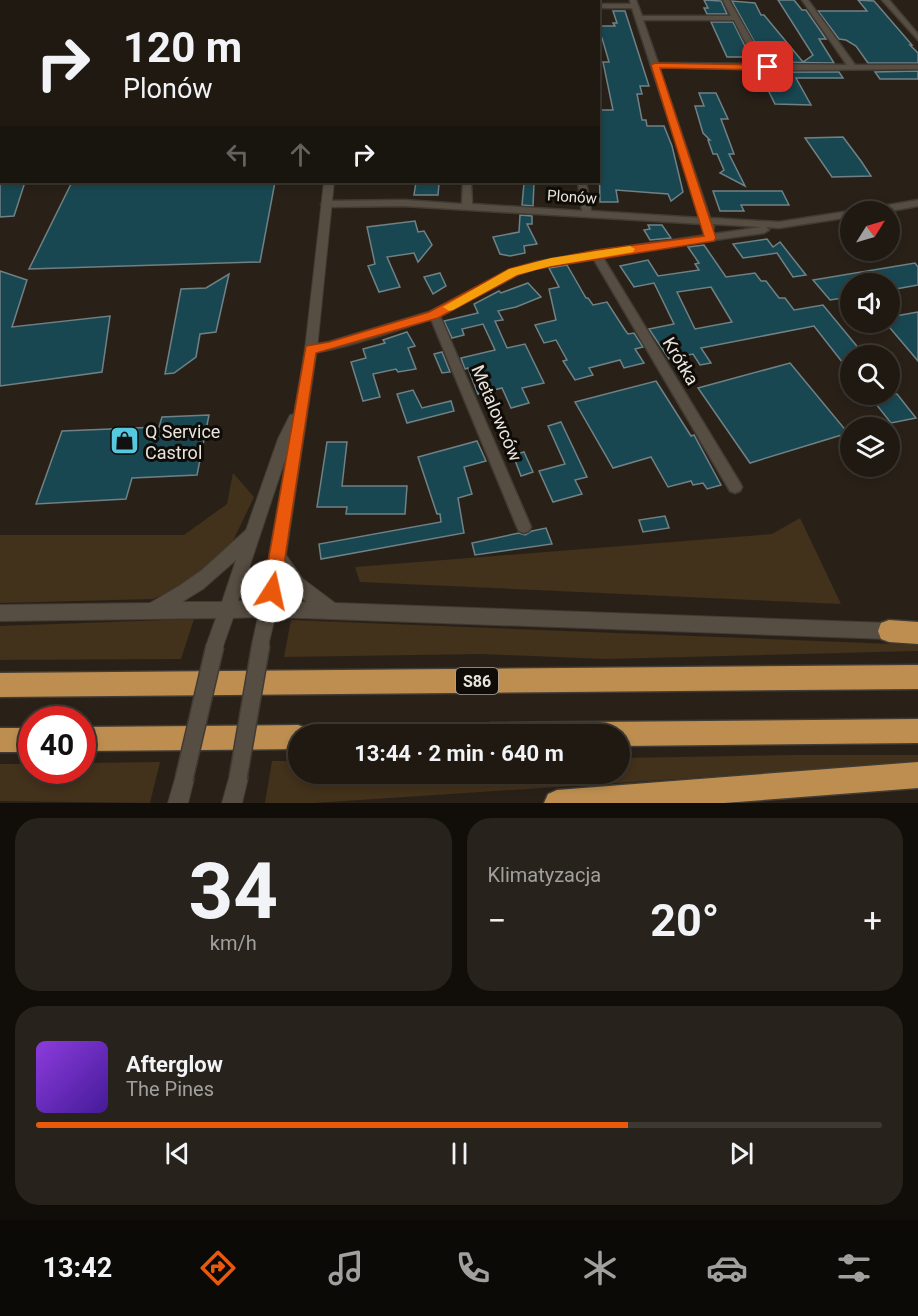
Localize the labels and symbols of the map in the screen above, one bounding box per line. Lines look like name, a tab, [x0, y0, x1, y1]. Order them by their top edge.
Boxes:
pin	[742, 41, 793, 92]
street label: Plonów	[547, 186, 597, 208]
north arrow	[840, 201, 900, 261]
street label: Krótka	[659, 333, 703, 389]
street label: Metalowców	[467, 362, 527, 465]
place label: Q Service Castrol	[145, 421, 220, 463]
shop icon: Q Service Castrol	[108, 425, 140, 457]
position arrow	[240, 559, 304, 623]
road number: S86	[456, 668, 498, 694]
speed limit sign: 40	[18, 706, 96, 784]

